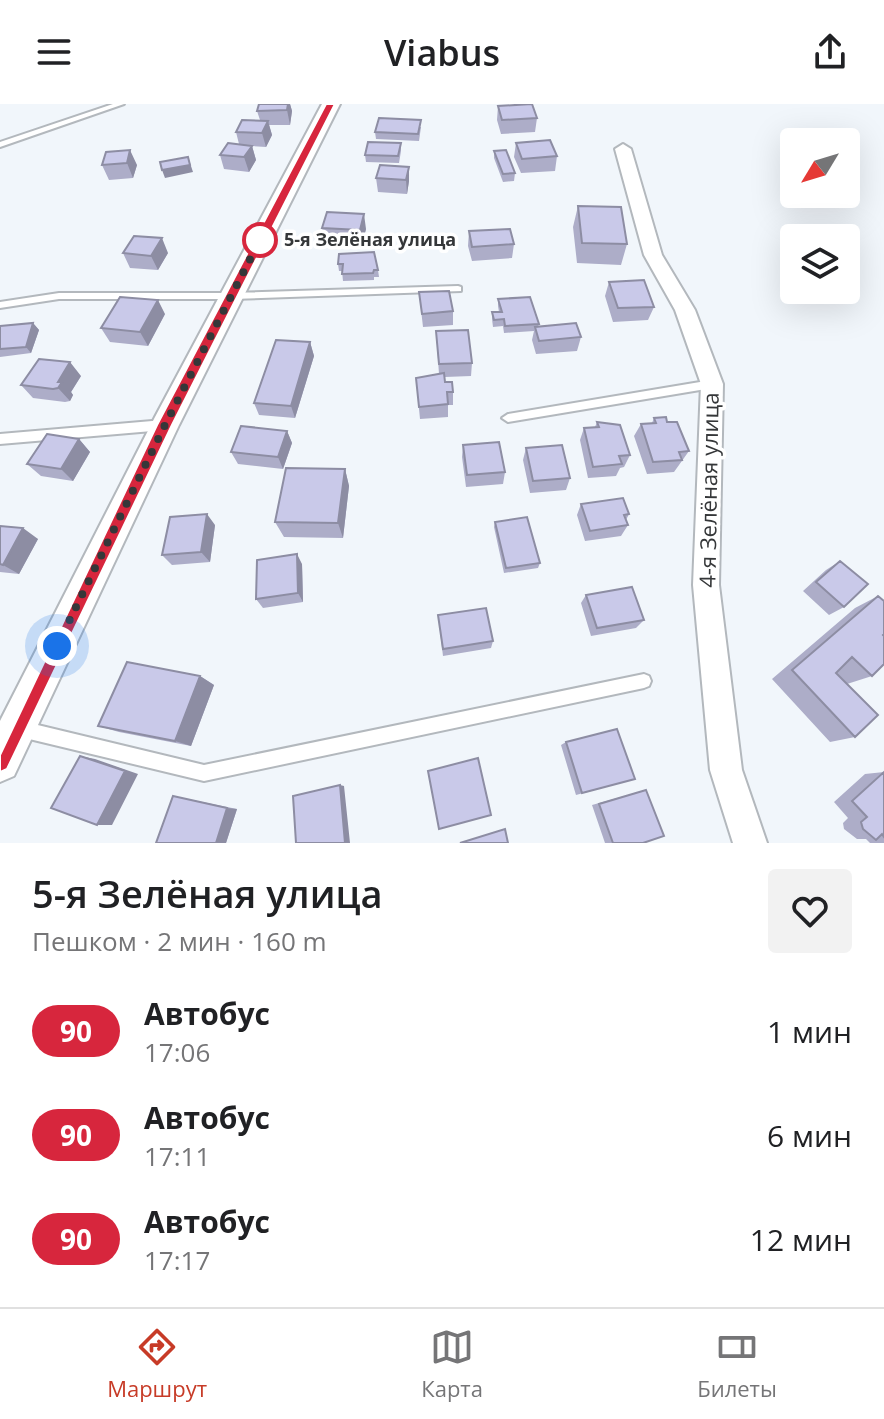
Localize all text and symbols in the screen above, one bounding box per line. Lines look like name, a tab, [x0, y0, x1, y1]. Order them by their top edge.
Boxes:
text: Viabus	[384, 28, 500, 77]
icon: menu	[32, 30, 76, 74]
icon: share	[808, 30, 852, 74]
north arrow	[780, 128, 860, 208]
map controls	[780, 128, 860, 304]
marker: 5-я Зелёная улица	[243, 223, 277, 257]
button: layers	[780, 224, 860, 304]
place label: 5-я Зелёная улица	[284, 227, 456, 251]
street label: 4-я Зелёная улица	[691, 392, 725, 588]
your location	[37, 626, 77, 666]
text: 5-я Зелёная улица	[32, 867, 383, 919]
button: heart	[768, 869, 852, 953]
text: Пешком · 2 мин · 160 m	[32, 923, 327, 959]
text: Автобус	[144, 993, 270, 1034]
text: 1 мин	[767, 1011, 852, 1052]
text: 90	[60, 1012, 92, 1050]
text: 17:06	[144, 1034, 210, 1070]
text: Автобус	[144, 1097, 270, 1138]
text: 6 мин	[767, 1115, 852, 1156]
text: 90	[60, 1116, 92, 1154]
text: 17:11	[144, 1138, 210, 1174]
text: Автобус	[144, 1201, 270, 1242]
text: 12 мин	[750, 1219, 852, 1260]
text: 90	[60, 1220, 92, 1258]
text: 17:17	[144, 1242, 210, 1278]
tab: Маршрут	[107, 1325, 207, 1403]
tab: Карта	[421, 1325, 483, 1403]
tab: Билеты	[697, 1325, 777, 1403]

